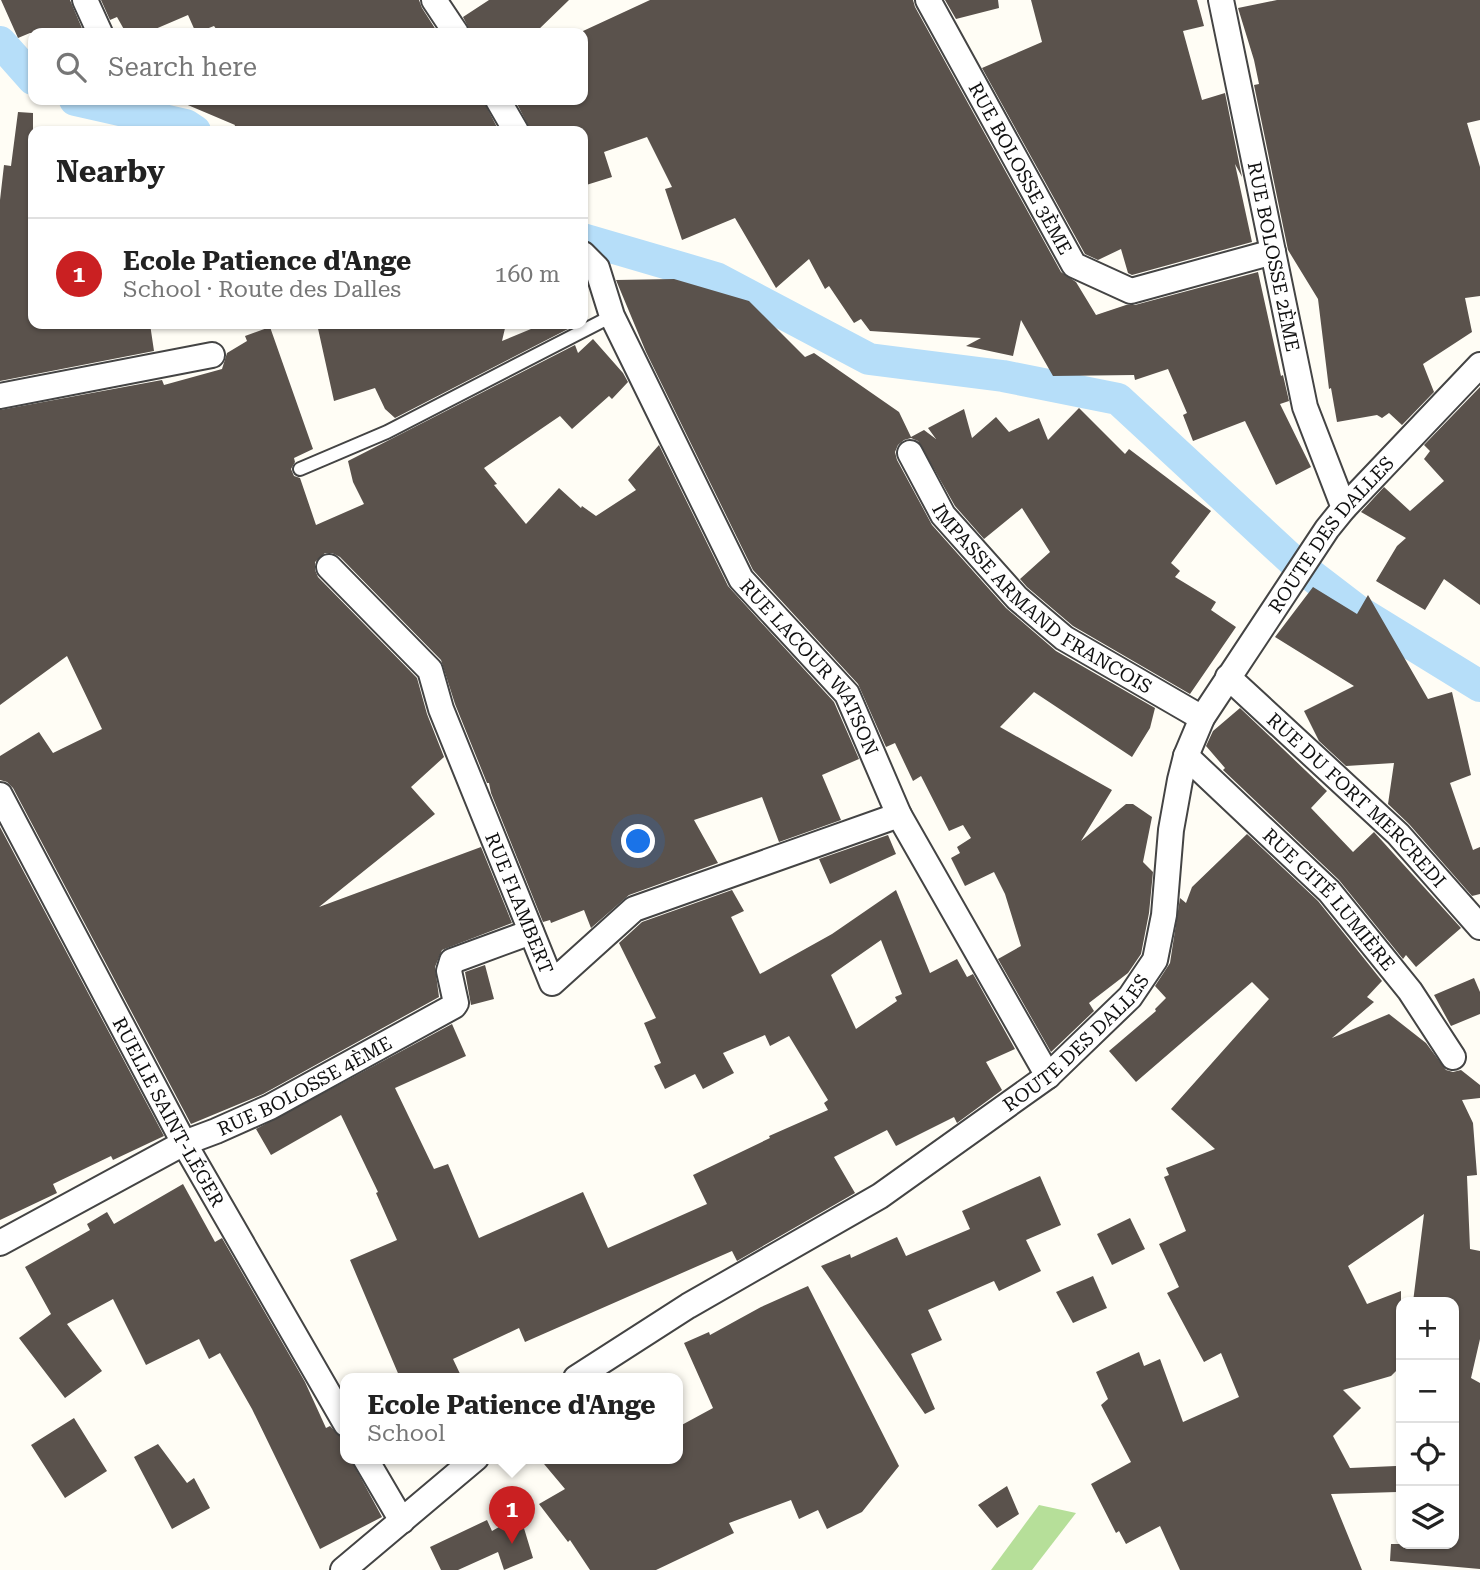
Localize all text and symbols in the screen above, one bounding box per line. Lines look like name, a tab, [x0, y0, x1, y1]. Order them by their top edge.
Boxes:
search box	[28, 28, 588, 105]
icon: search	[52, 48, 90, 86]
text: Search here	[108, 52, 257, 82]
street label: RUE BOLOSSE 3ÈME	[964, 78, 1077, 258]
text: Nearby	[56, 154, 165, 189]
street label: RUE BOLOSSE 2ÈME	[1243, 160, 1305, 354]
text: Ecole Patience d'Ange	[123, 246, 411, 276]
text: 1	[73, 261, 85, 288]
text: 160 m	[495, 261, 560, 288]
text: School · Route des Dalles	[123, 276, 401, 303]
street label: ROUTE DES DALLES	[1263, 451, 1399, 617]
street label: IMPASSE ARMAND FRANCOIS	[927, 500, 1156, 698]
street label: RUE LACOUR WATSON	[735, 574, 883, 759]
street label: RUE DU FORT MERCREDI	[1262, 708, 1451, 892]
street label: RUE CITÉ LUMIÈRE	[1258, 823, 1400, 975]
your location	[621, 824, 655, 858]
street label: RUE FLAMBERT	[481, 829, 558, 977]
street label: ROUTE DES DALLES	[998, 970, 1154, 1116]
street label: RUELLE SAINT-LÉGER	[108, 1013, 230, 1211]
street label: RUE BOLOSSE 4ÈME	[214, 1031, 396, 1140]
map controls	[1396, 1297, 1459, 1549]
button: +	[1396, 1297, 1459, 1360]
button: −	[1396, 1360, 1459, 1423]
popup	[340, 1373, 683, 1464]
text: Ecole Patience d'Ange	[367, 1390, 656, 1420]
text: School	[367, 1420, 445, 1447]
button: locate	[1396, 1423, 1459, 1486]
pin: 1	[489, 1486, 535, 1544]
button: layers	[1396, 1486, 1459, 1549]

